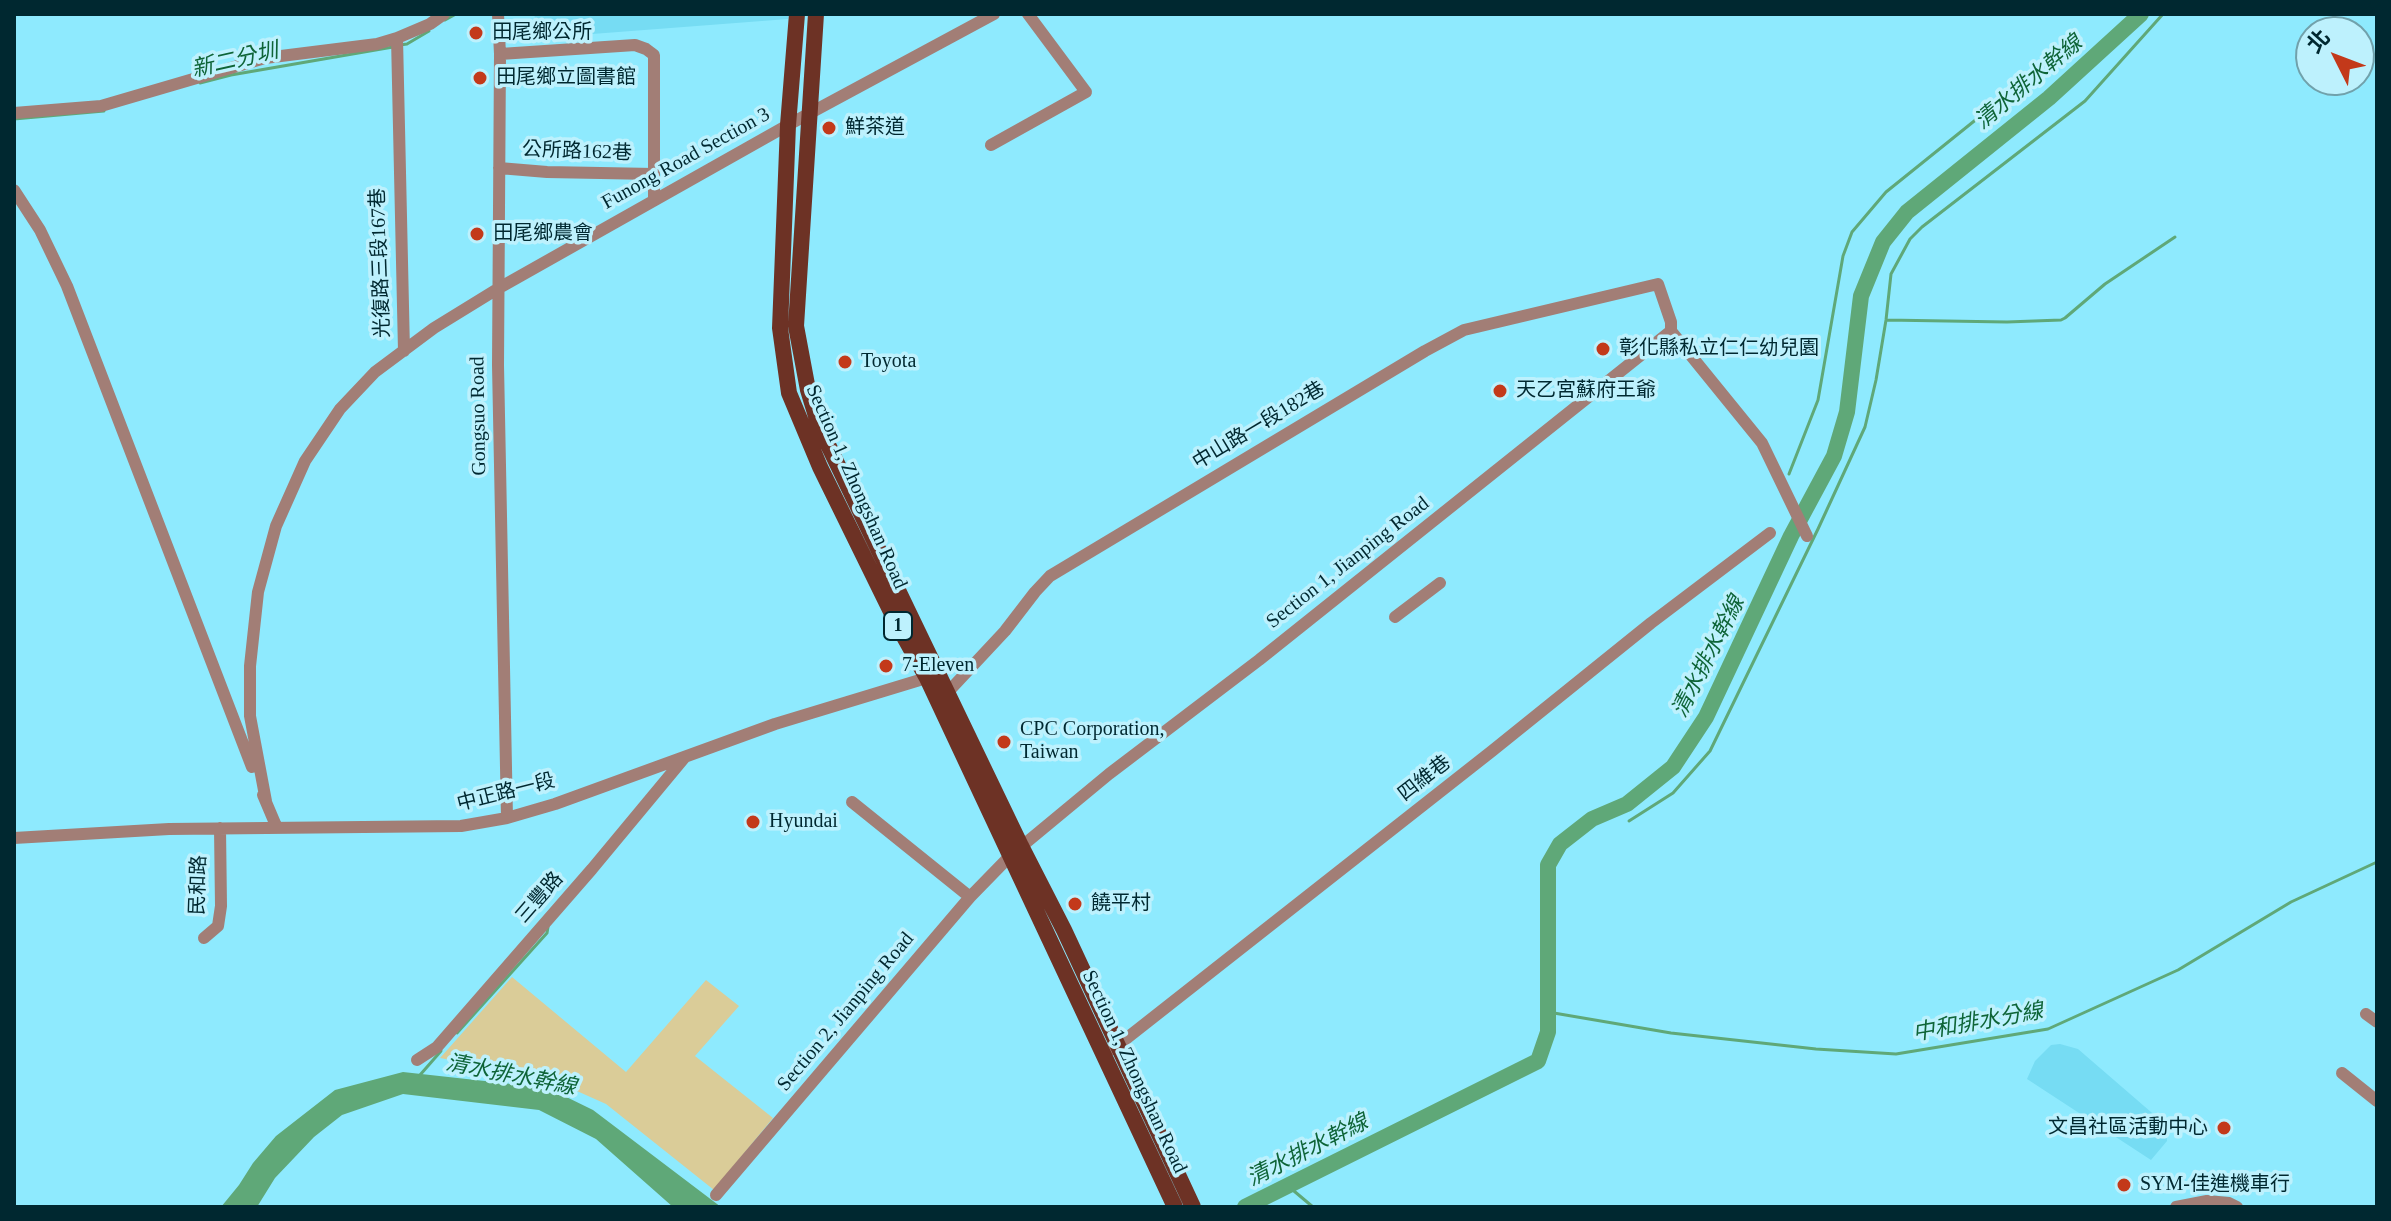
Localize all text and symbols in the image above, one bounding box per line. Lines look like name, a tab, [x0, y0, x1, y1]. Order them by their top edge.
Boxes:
north arrow	[2295, 16, 2375, 96]
place label: 田尾鄉公所	[492, 21, 592, 45]
marker: 田尾鄉公所	[467, 24, 485, 42]
text: 北	[2302, 24, 2335, 57]
water label: 清水排水幹線	[1970, 30, 2088, 136]
water label: 新二分圳	[189, 38, 281, 84]
place label: 田尾鄉立圖書館	[496, 66, 636, 90]
marker: 田尾鄉立圖書館	[471, 69, 489, 87]
street label: Funong Road Section 3	[598, 103, 774, 215]
place label: 鮮茶道	[845, 116, 905, 140]
marker: 鮮茶道	[820, 119, 838, 137]
street label: 公所路162巷	[522, 138, 632, 166]
street label: 光復路三段167巷	[366, 188, 396, 338]
place label: 田尾鄉農會	[493, 222, 593, 246]
marker: 田尾鄉農會	[468, 225, 486, 243]
place label: 彰化縣私立仁仁幼兒園	[1619, 337, 1819, 361]
marker: 彰化縣私立仁仁幼兒園	[1594, 340, 1612, 358]
place label: Toyota	[861, 350, 916, 374]
marker: Toyota	[836, 353, 854, 371]
street label: Gongsuo Road	[466, 356, 492, 476]
street label: 中山路一段182巷	[1189, 377, 1329, 475]
place label: 天乙宮蘇府王爺	[1516, 379, 1656, 403]
street label: Section 1, Zhongshan Road	[800, 381, 912, 593]
marker: 天乙宮蘇府王爺	[1491, 382, 1509, 400]
street label: Section 1, Jianping Road	[1262, 492, 1434, 634]
water label: 清水排水幹線	[1667, 592, 1751, 722]
road number: 1	[884, 612, 912, 640]
place label: 7-Eleven	[902, 654, 974, 678]
marker: 7-Eleven	[877, 657, 895, 675]
place label: CPC Corporation, Taiwan	[1020, 718, 1164, 765]
marker: CPC Corporation, Taiwan	[995, 733, 1013, 751]
street label: 四維巷	[1394, 751, 1456, 807]
street label: 中正路一段	[455, 769, 557, 817]
place label: Hyundai	[769, 810, 838, 834]
marker: Hyundai	[744, 813, 762, 831]
street label: 民和路	[186, 855, 212, 915]
street label: 三豐路	[511, 867, 569, 929]
place label: 饒平村	[1091, 892, 1151, 916]
marker: 饒平村	[1066, 895, 1084, 913]
street label: Section 2, Jianping Road	[773, 928, 919, 1096]
street label: Section 1, Zhongshan Road	[1076, 967, 1192, 1177]
water label: 中和排水分線	[1911, 999, 2045, 1047]
water label: 清水排水幹線	[444, 1050, 578, 1102]
water label: 清水排水幹線	[1243, 1109, 1373, 1193]
place label: 文昌社區活動中心	[2048, 1116, 2208, 1140]
marker: 文昌社區活動中心	[2215, 1119, 2233, 1137]
place label: SYM-佳進機車行	[2140, 1173, 2290, 1197]
marker: SYM-佳進機車行	[2115, 1176, 2133, 1194]

